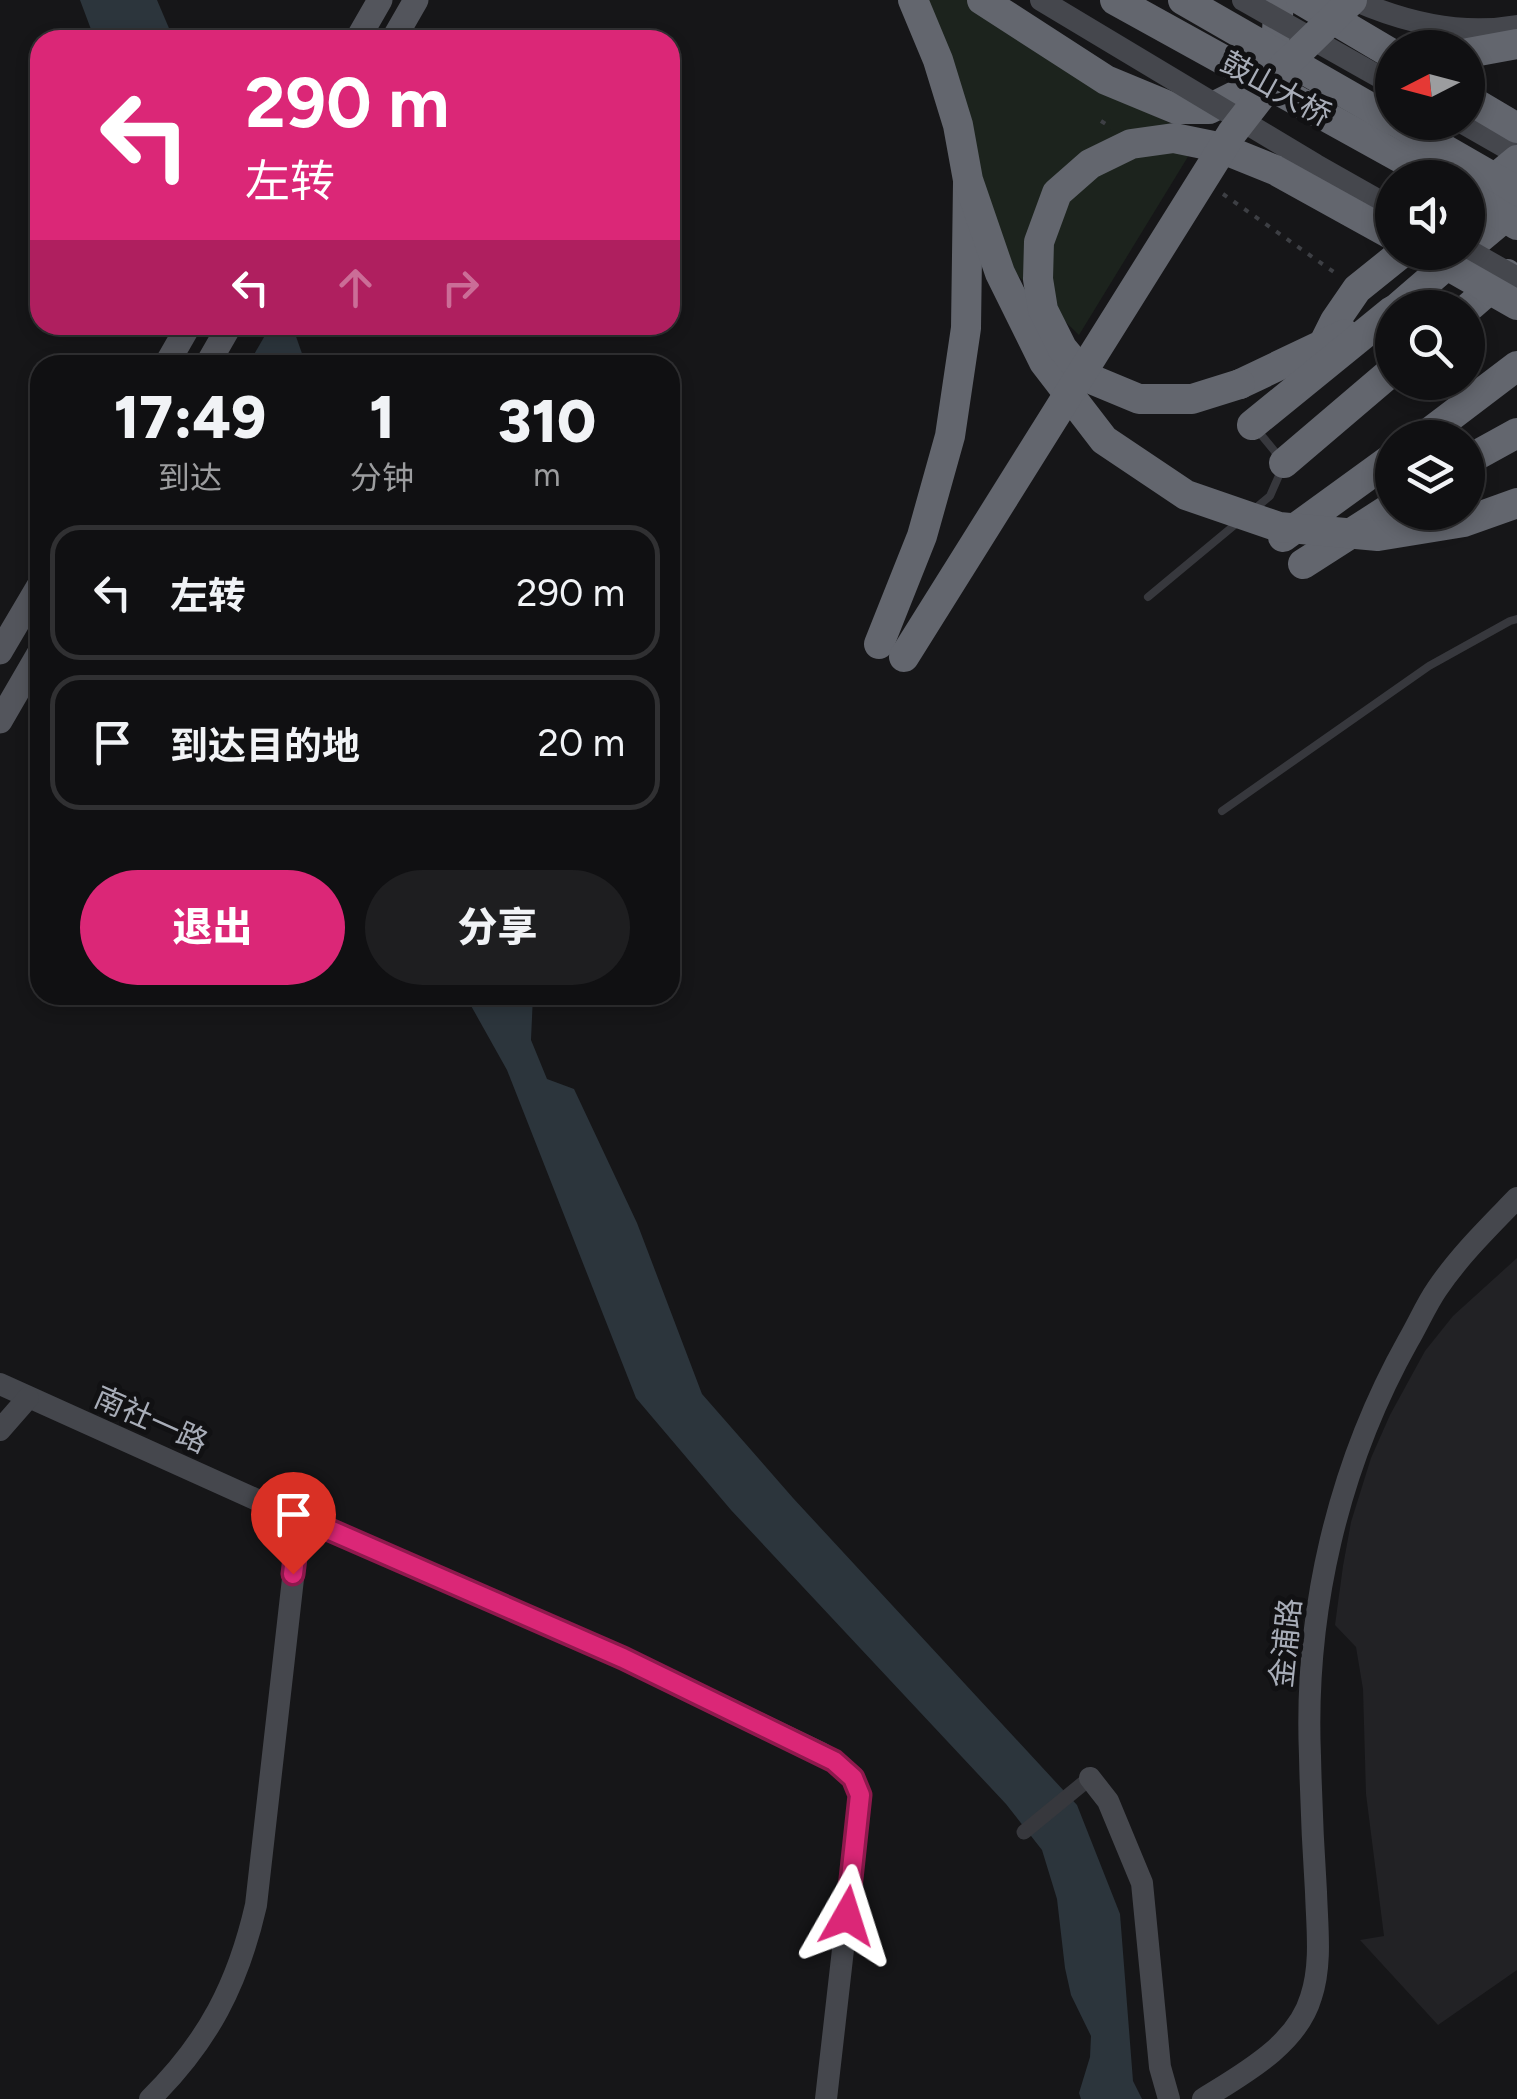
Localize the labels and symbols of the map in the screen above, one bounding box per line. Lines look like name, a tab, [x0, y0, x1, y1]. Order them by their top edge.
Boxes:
north arrow	[1375, 30, 1485, 140]
street label: 鼓山大桥	[1215, 43, 1338, 134]
street label: 南社一路	[89, 1378, 214, 1461]
pin	[251, 1472, 336, 1575]
street label: 金浦路	[1262, 1596, 1309, 1690]
position arrow	[795, 1864, 899, 1968]

